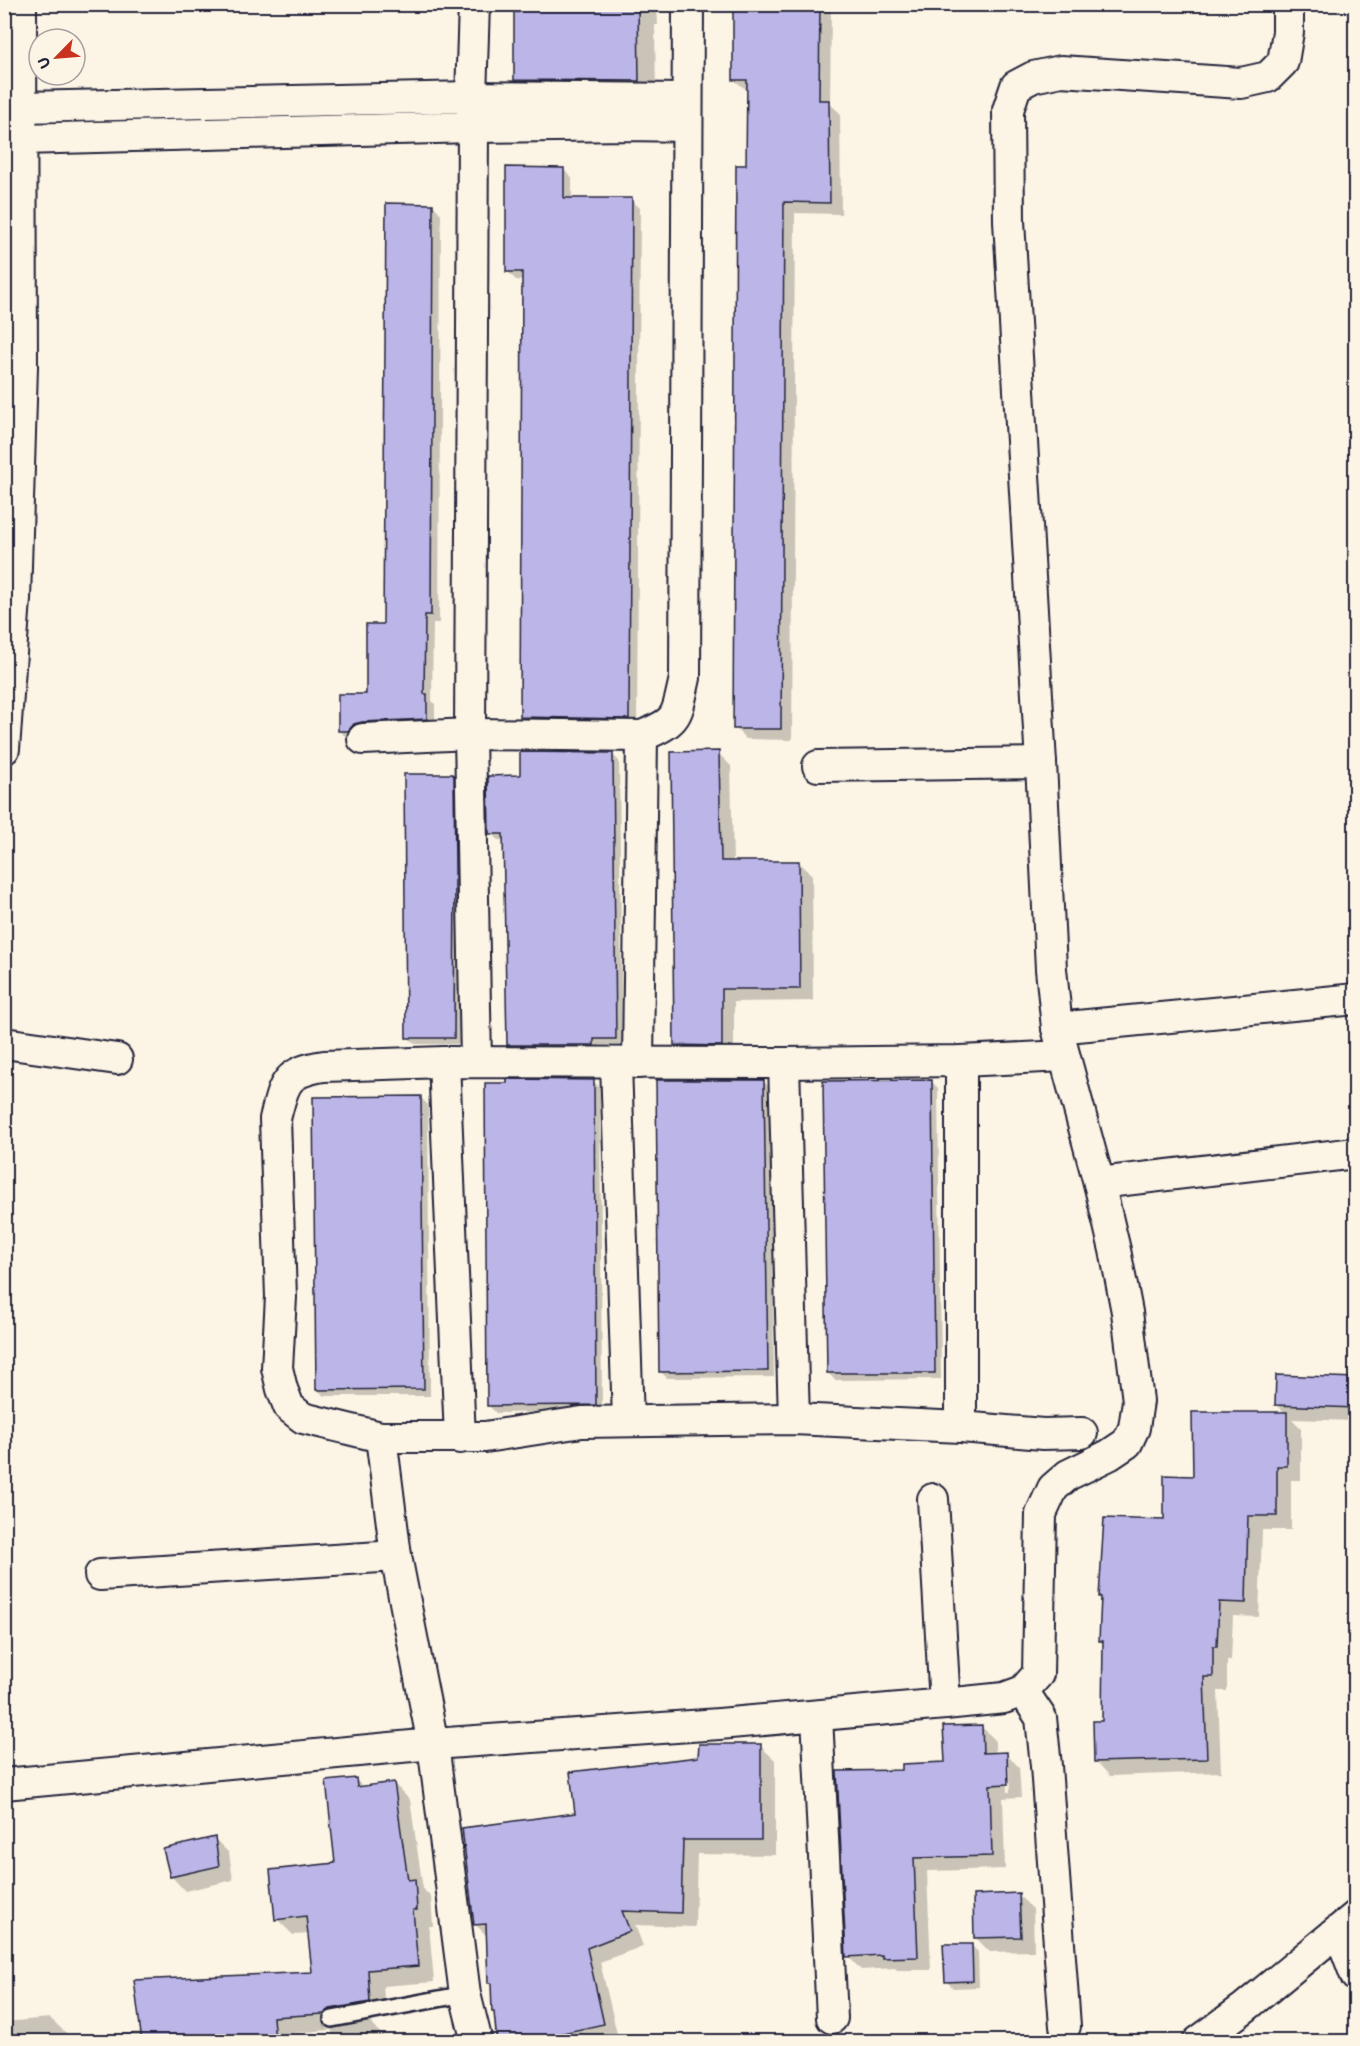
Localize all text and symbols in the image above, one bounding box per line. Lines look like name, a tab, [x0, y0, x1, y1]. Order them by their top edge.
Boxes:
north arrow	[27, 27, 87, 87]
text: U	[33, 54, 55, 72]

